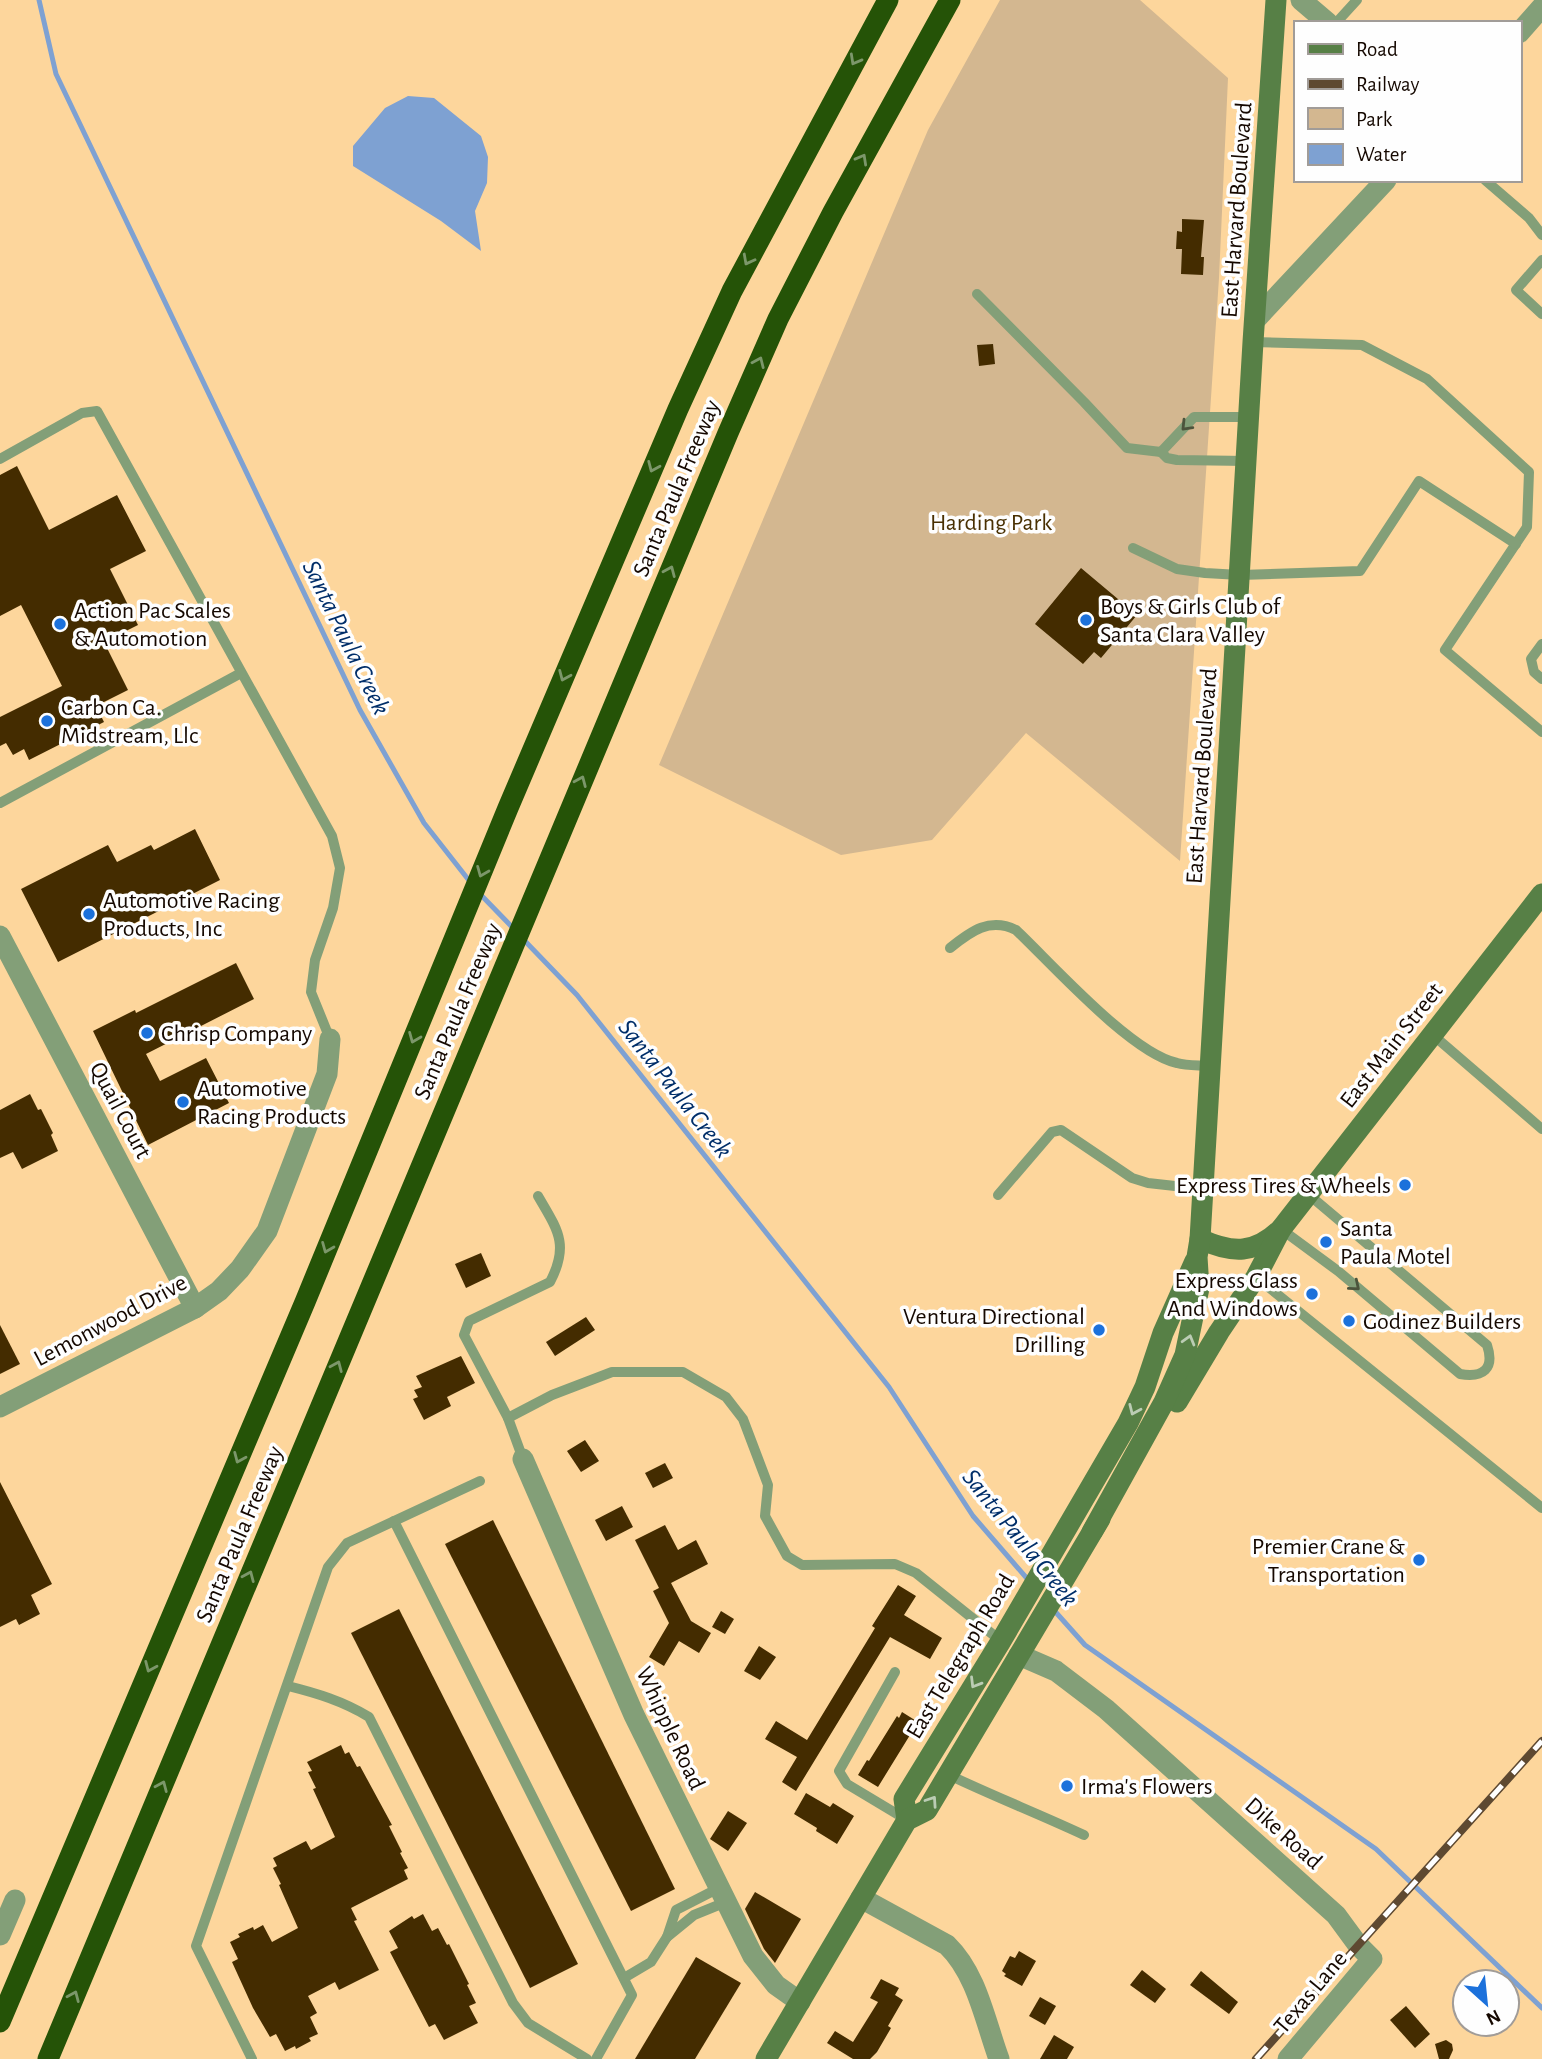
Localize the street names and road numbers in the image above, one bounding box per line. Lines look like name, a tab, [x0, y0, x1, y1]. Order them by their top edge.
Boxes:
street label: East Harvard Boulevard	[1217, 101, 1257, 319]
street label: Santa Paula Freeway	[629, 397, 725, 580]
street label: East Harvard Boulevard	[1182, 667, 1222, 885]
street label: Santa Paula Freeway	[410, 920, 506, 1103]
street label: East Main Street	[1336, 978, 1448, 1113]
street label: Quail Court	[85, 1058, 156, 1163]
street label: Lemonwood Drive	[30, 1271, 191, 1371]
street label: Santa Paula Freeway	[192, 1443, 288, 1626]
street label: East Telegraph Road	[902, 1570, 1019, 1743]
street label: Whipple Road	[631, 1663, 709, 1794]
street label: Dike Road	[1240, 1793, 1327, 1874]
street label: Texas Lane	[1270, 1947, 1352, 2038]

